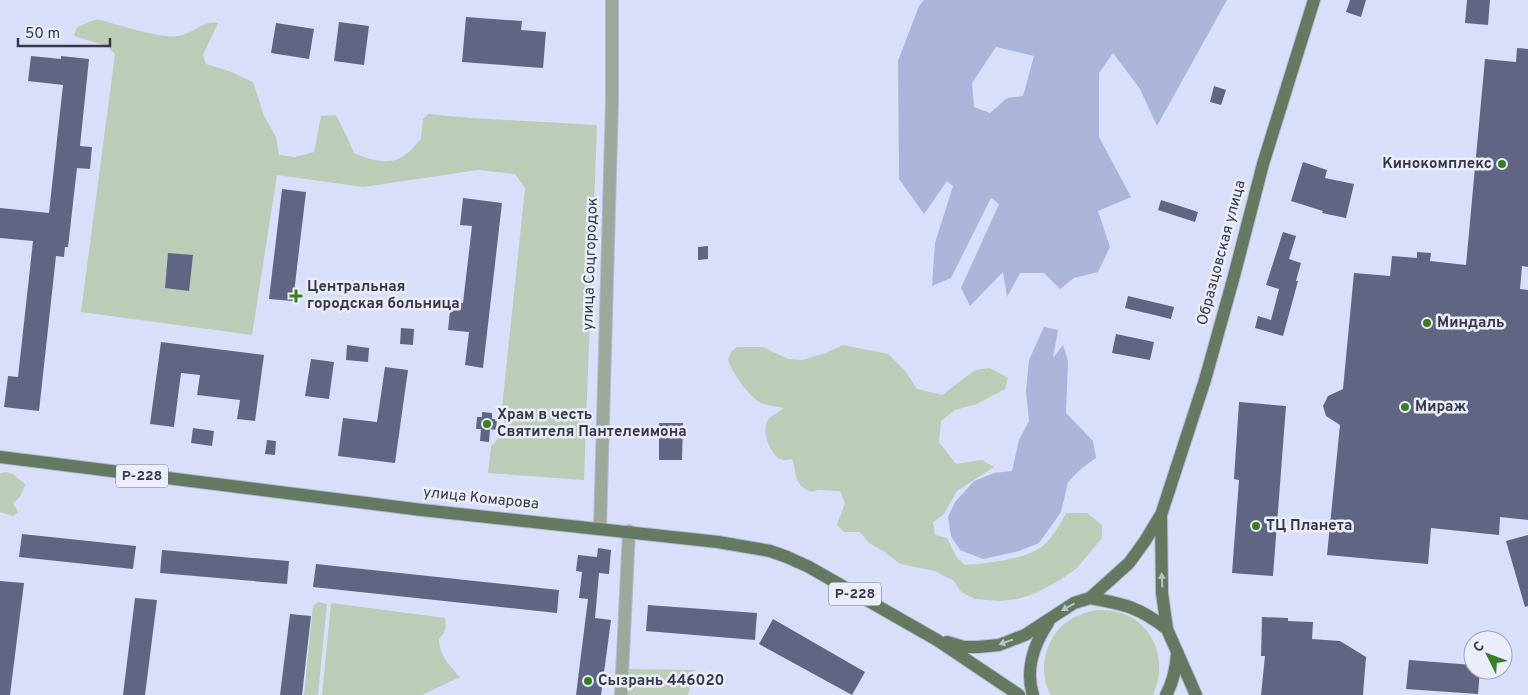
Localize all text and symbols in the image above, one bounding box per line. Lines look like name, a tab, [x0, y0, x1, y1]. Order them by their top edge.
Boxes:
scale bar	[18, 15, 110, 47]
text: 50 m	[25, 25, 60, 44]
place label: Кинокомплекс	[1382, 155, 1492, 174]
marker: Кинокомплекс	[1496, 158, 1508, 170]
street label: Образцовская улица	[1193, 178, 1251, 328]
street label: улица Соцгородок	[579, 197, 603, 331]
place label: Центральная городская больница	[307, 278, 460, 314]
marker: Центральная городская больница	[289, 289, 303, 303]
place label: Миндаль	[1437, 314, 1505, 333]
marker: Миндаль	[1421, 317, 1433, 329]
place label: Мираж	[1415, 398, 1466, 417]
marker: Мираж	[1399, 401, 1411, 413]
place label: Храм в честь Святителя Пантелеимона	[497, 406, 687, 442]
marker: Храм в честь Святителя Пантелеимона	[481, 418, 493, 430]
road number: Р-228	[116, 464, 168, 488]
street label: улица Комарова	[422, 483, 540, 515]
place label: ТЦ Планета	[1266, 517, 1352, 536]
marker: ТЦ Планета	[1250, 520, 1262, 532]
one-way arrow	[1157, 572, 1165, 588]
road number: Р-228	[829, 582, 881, 606]
one-way arrow	[1061, 603, 1075, 611]
north arrow	[1463, 630, 1513, 680]
text: С	[1470, 638, 1489, 656]
one-way arrow	[998, 639, 1013, 646]
place label: Сызрань 446020	[598, 672, 724, 691]
marker: Сызрань 446020	[582, 675, 594, 687]

